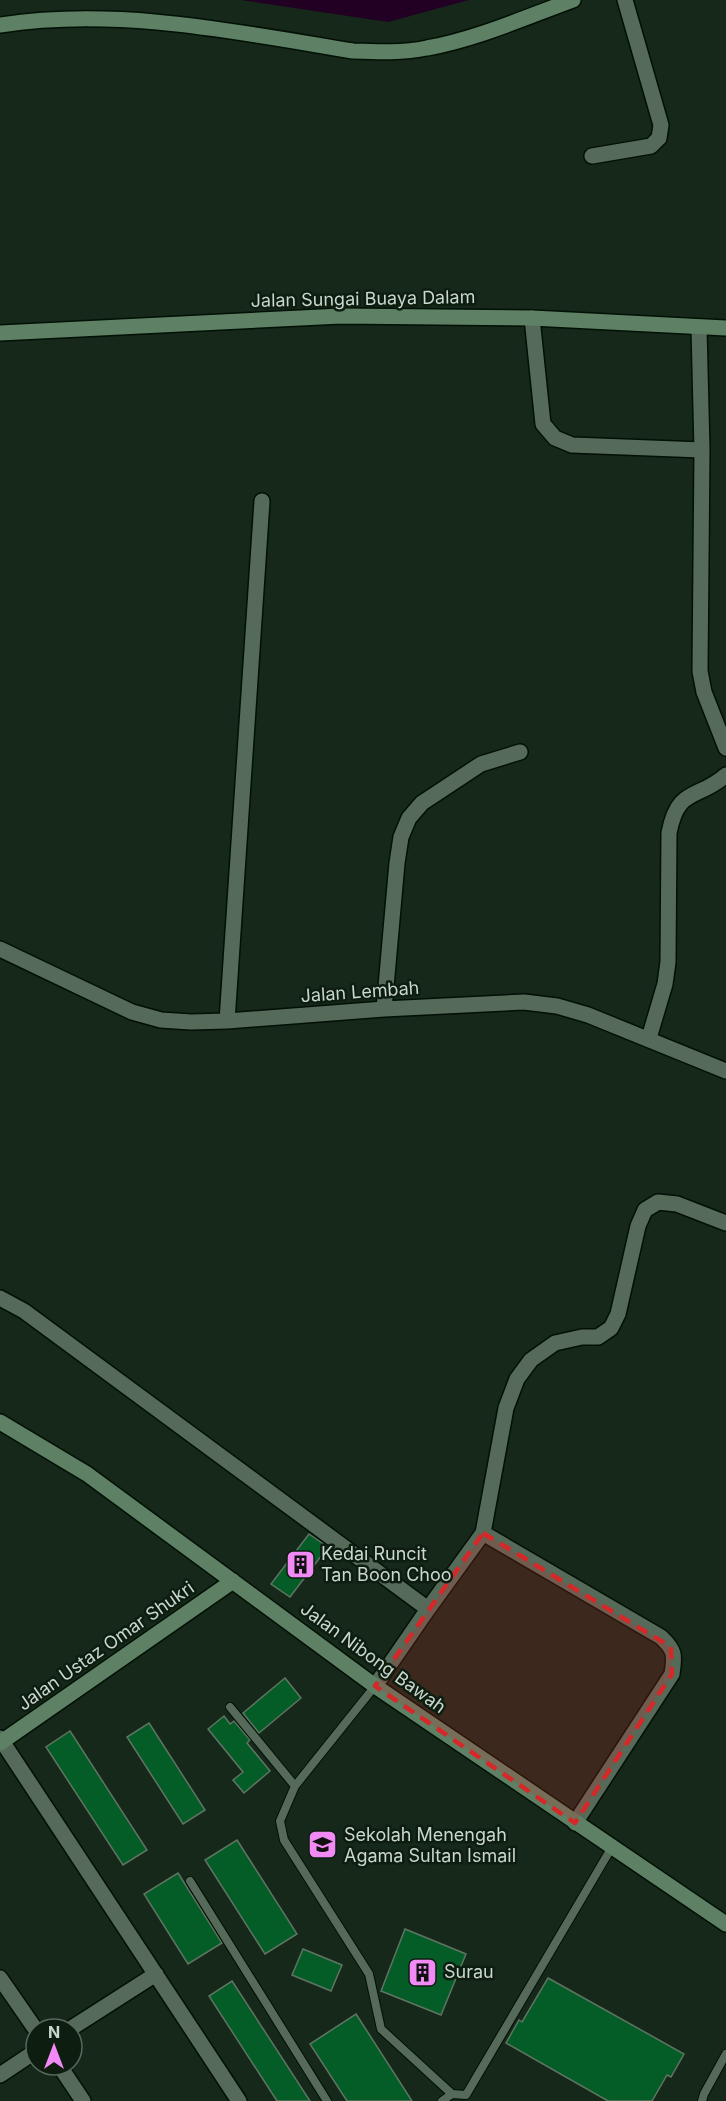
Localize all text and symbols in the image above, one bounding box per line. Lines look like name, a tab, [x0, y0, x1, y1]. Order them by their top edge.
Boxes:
street label: Jalan Sungai Buaya Dalam	[250, 286, 476, 311]
street label: Jalan Lembah	[300, 977, 420, 1006]
place label: Kedai Runcit Tan Boon Choo	[321, 1543, 452, 1585]
building icon: Kedai Runcit Tan Boon Choo	[284, 1548, 316, 1580]
street label: Jalan Ustaz Omar Shukri	[14, 1577, 198, 1714]
street label: Jalan Nibong Bawah	[297, 1598, 450, 1717]
place label: Sekolah Menengah Agama Sultan Ismail	[344, 1824, 516, 1866]
school or university icon: Sekolah Menengah Agama Sultan Ismail	[307, 1829, 339, 1861]
building icon: Surau	[407, 1956, 439, 1988]
place label: Surau	[444, 1961, 494, 1982]
north arrow	[24, 2017, 84, 2077]
text: N	[48, 2022, 60, 2042]

